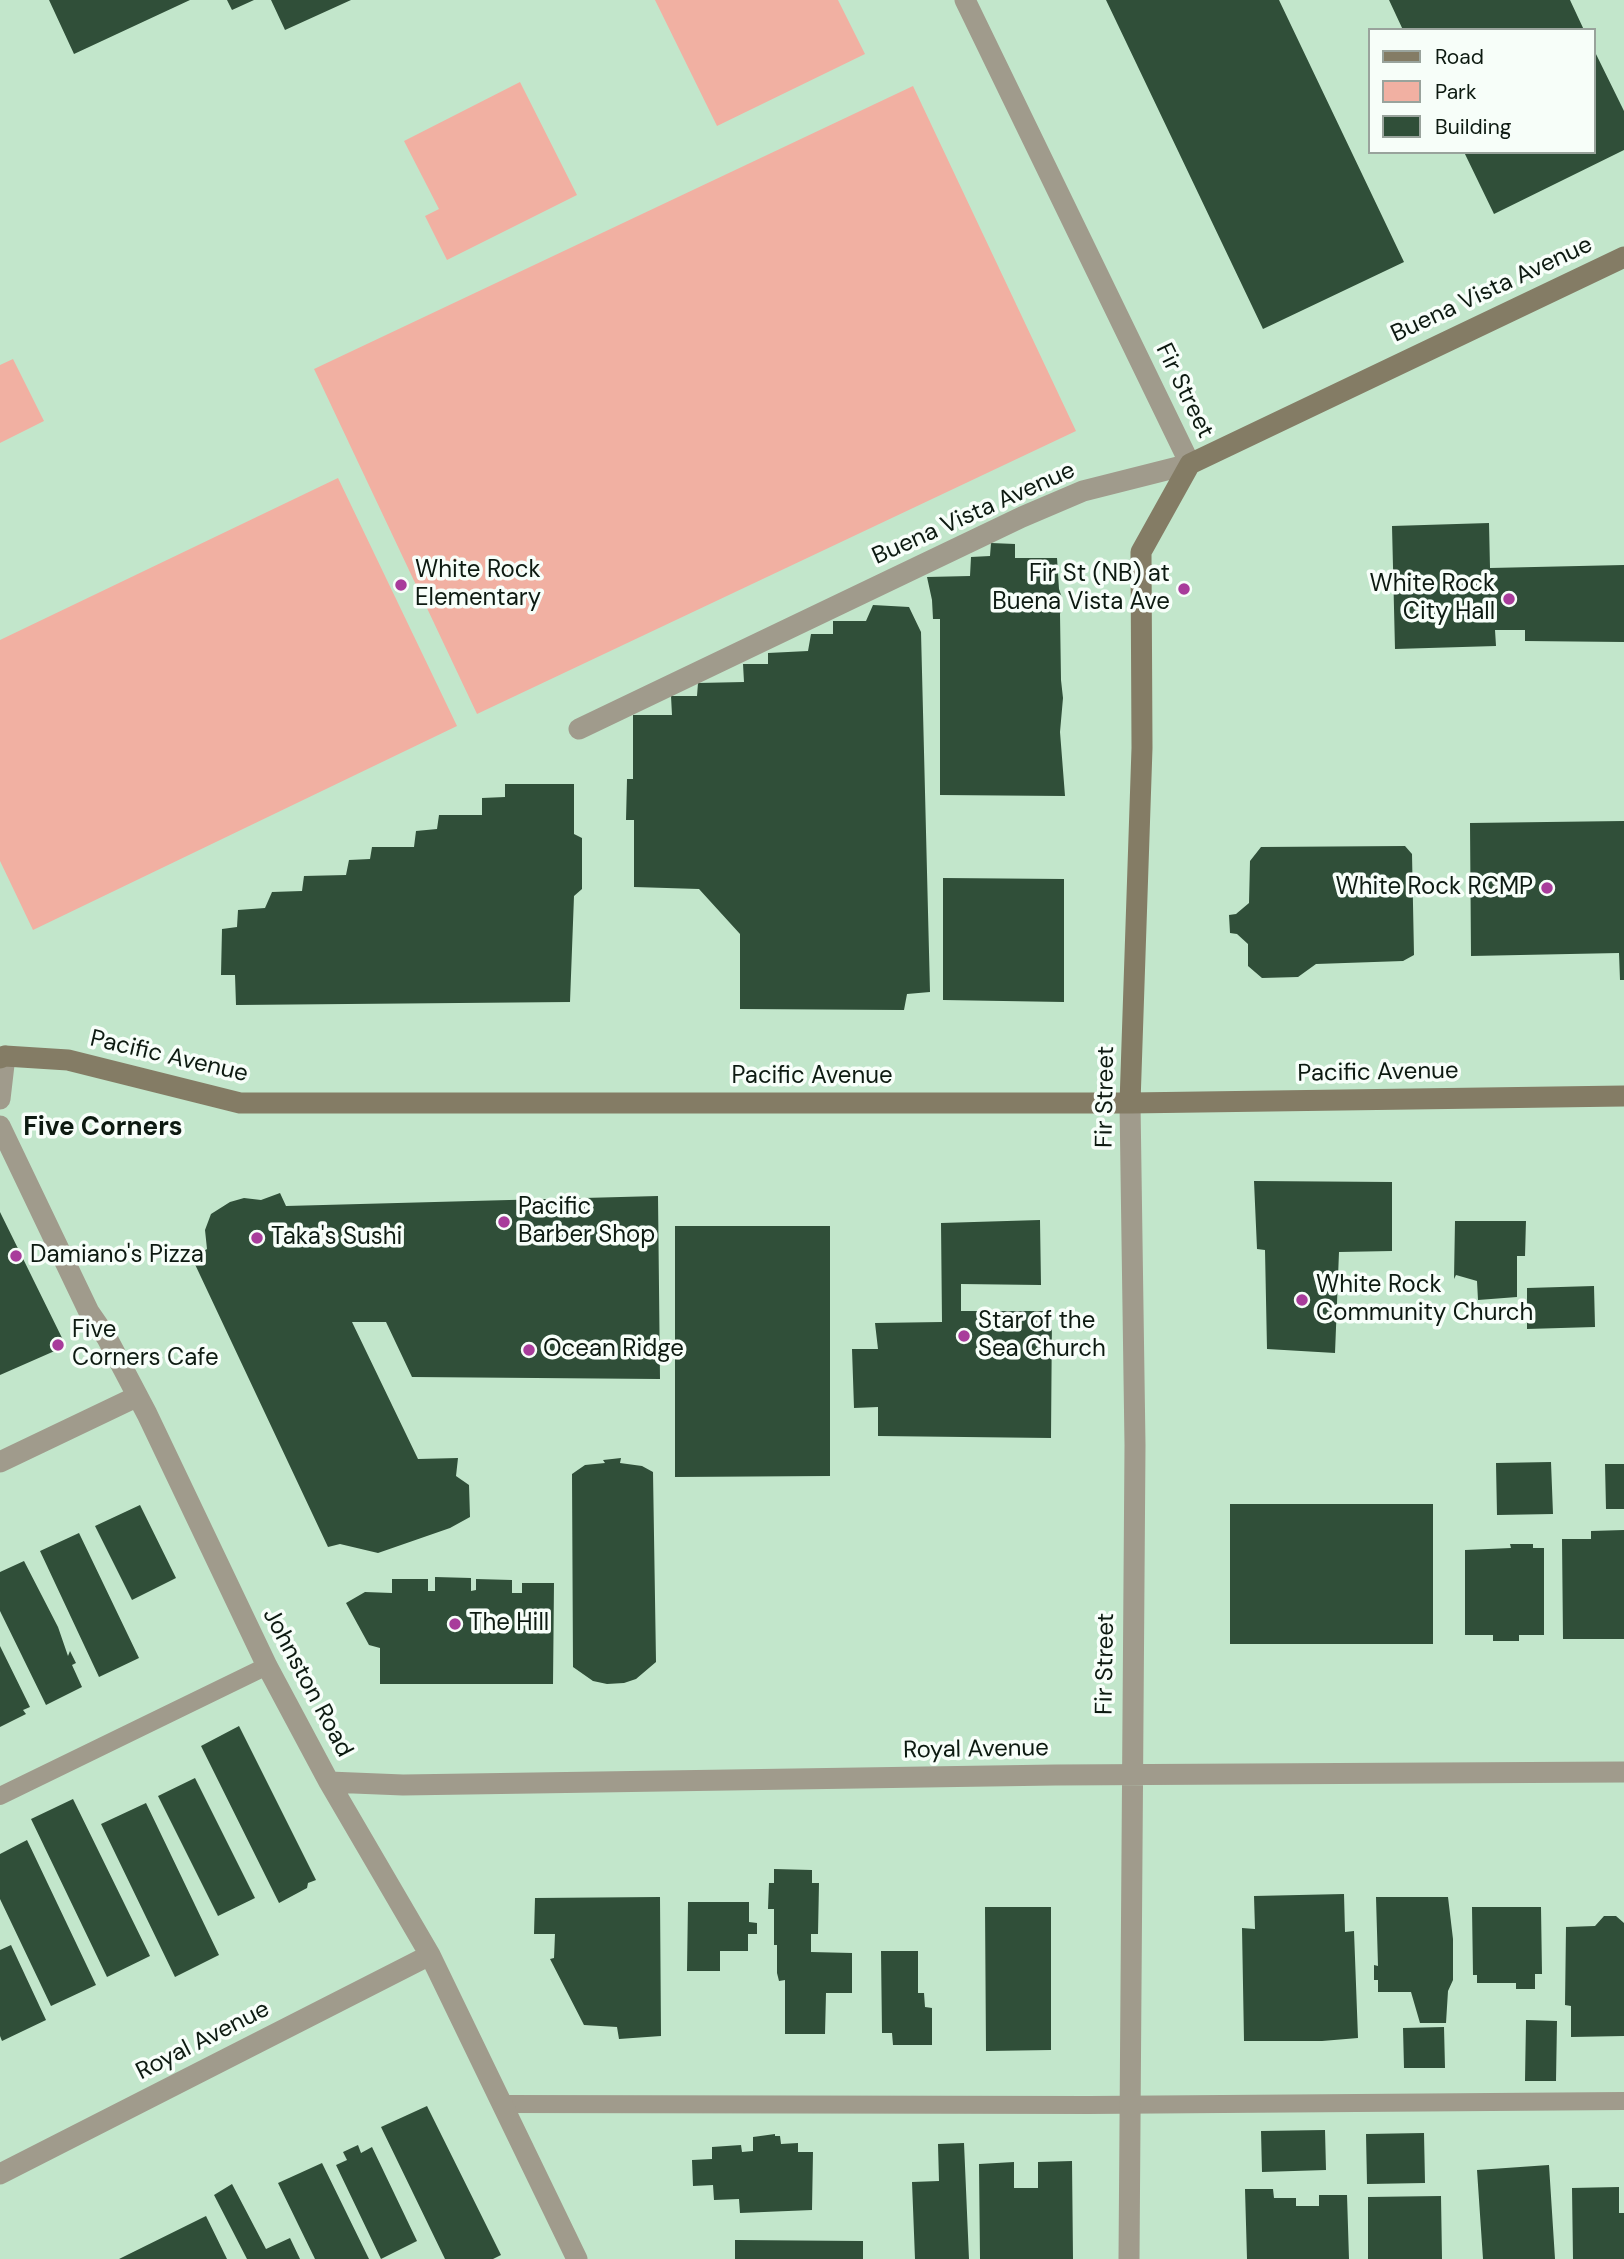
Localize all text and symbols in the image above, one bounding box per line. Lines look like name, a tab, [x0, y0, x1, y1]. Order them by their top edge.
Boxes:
legend	[1368, 28, 1596, 154]
text: Road	[1435, 43, 1484, 71]
text: Park	[1435, 78, 1476, 106]
text: Building	[1435, 113, 1511, 141]
street label: Buena Vista Avenue	[1387, 231, 1597, 349]
street label: Fir Street	[1149, 339, 1219, 443]
street label: Buena Vista Avenue	[868, 456, 1080, 572]
place label: White Rock Elementary	[415, 557, 541, 613]
place label: Fir St (NB) at Buena Vista Ave	[992, 561, 1170, 617]
place label: White Rock City Hall	[1370, 571, 1495, 627]
marker: White Rock Elementary	[393, 577, 409, 593]
marker: Fir St (NB) at Buena Vista Ave	[1176, 581, 1192, 597]
marker: White Rock City Hall	[1501, 591, 1517, 607]
place label: White Rock RCMP	[1336, 874, 1533, 902]
marker: White Rock RCMP	[1539, 880, 1555, 896]
street label: Pacific Avenue	[87, 1025, 251, 1089]
street label: Fir Street	[1091, 1046, 1121, 1148]
street label: Pacific Avenue	[1297, 1057, 1459, 1089]
street label: Pacific Avenue	[731, 1063, 893, 1091]
district label: Five Corners	[23, 1112, 183, 1144]
place label: Pacific Barber Shop	[518, 1194, 655, 1250]
marker: Pacific Barber Shop	[496, 1214, 512, 1230]
place label: Taka's Sushi	[271, 1224, 402, 1252]
marker: Taka's Sushi	[249, 1230, 265, 1246]
place label: Damiano's Pizza	[30, 1242, 204, 1270]
marker: Damiano's Pizza	[8, 1248, 24, 1264]
place label: White Rock Community Church	[1316, 1272, 1533, 1328]
marker: White Rock Community Church	[1294, 1292, 1310, 1308]
place label: Star of the Sea Church	[978, 1308, 1106, 1364]
place label: Five Corners Cafe	[72, 1317, 219, 1373]
marker: Star of the Sea Church	[956, 1328, 972, 1344]
place label: Ocean Ridge	[543, 1336, 684, 1364]
marker: Five Corners Cafe	[50, 1337, 66, 1353]
marker: Ocean Ridge	[521, 1342, 537, 1358]
street label: Johnston Road	[256, 1604, 358, 1762]
place label: The Hill	[469, 1610, 549, 1638]
street label: Fir Street	[1091, 1613, 1121, 1715]
marker: The Hill	[447, 1616, 463, 1632]
street label: Royal Avenue	[903, 1734, 1049, 1766]
street label: Royal Avenue	[132, 1995, 274, 2087]

